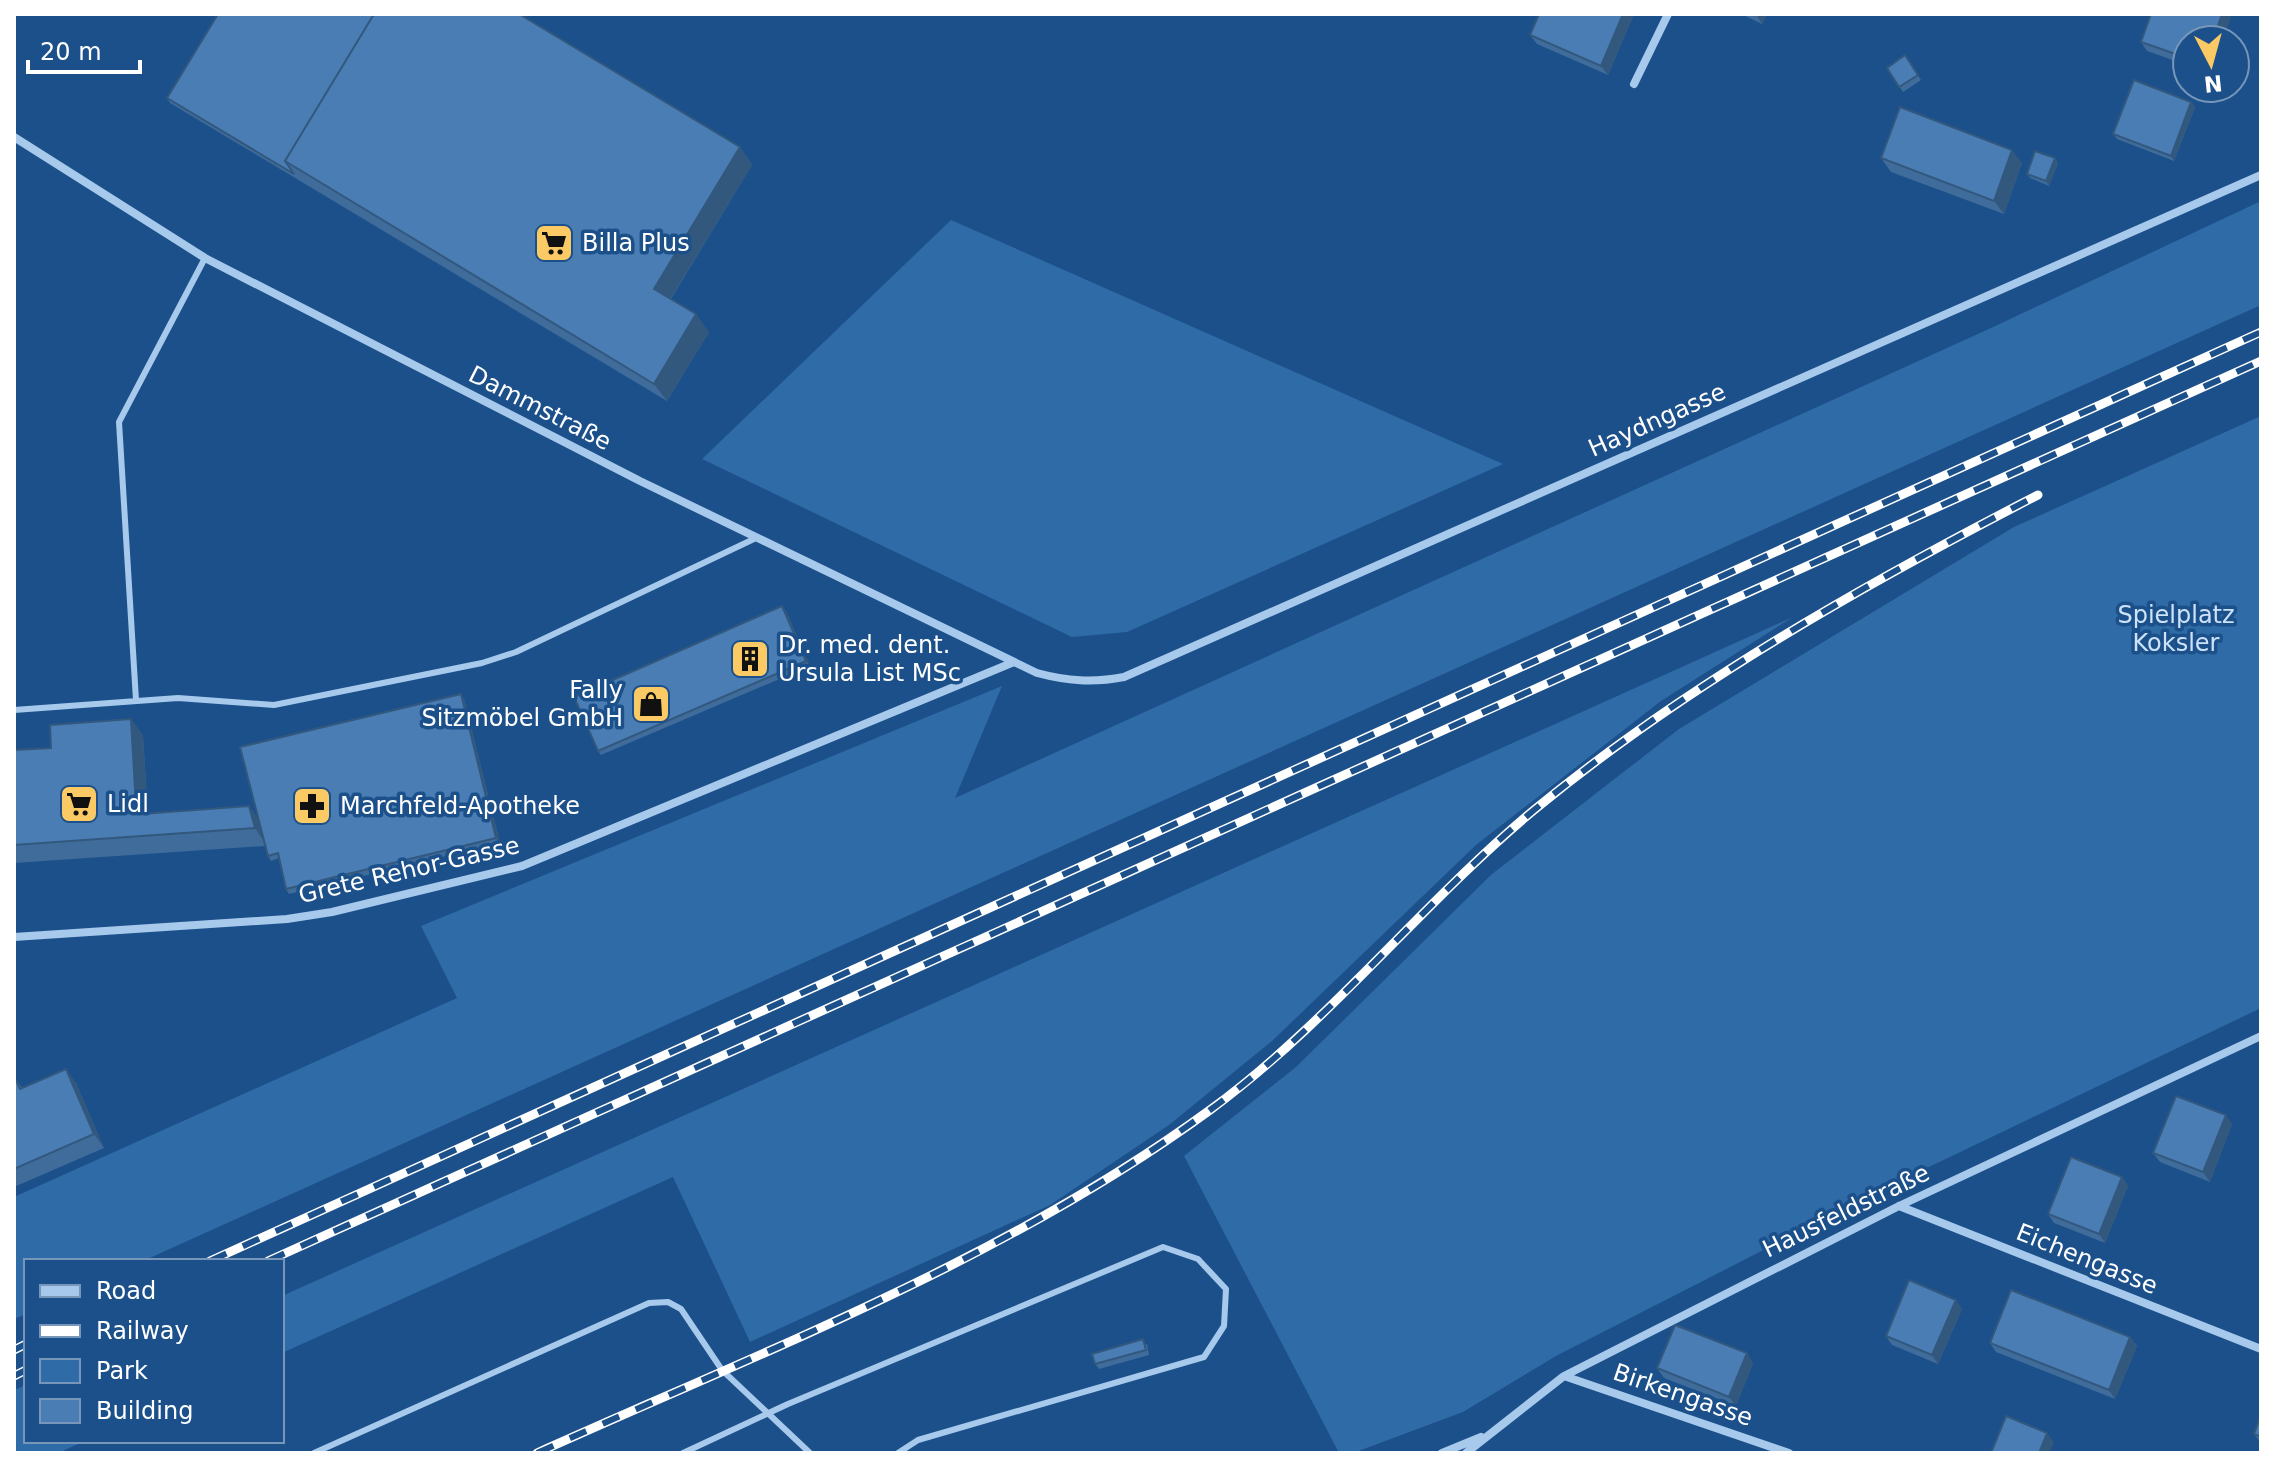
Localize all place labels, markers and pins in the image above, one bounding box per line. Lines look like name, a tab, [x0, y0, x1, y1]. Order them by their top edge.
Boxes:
supermarket icon: Billa Plus	[533, 222, 575, 264]
place label: Billa Plus	[582, 229, 690, 257]
place label: Dr. med. dent. Ursula List MSc	[778, 631, 961, 687]
building icon: Dr. med. dent. Ursula List MSc	[729, 638, 771, 680]
place label: Fally Sitzmöbel GmbH	[421, 676, 623, 732]
shop icon: Fally Sitzmöbel GmbH	[630, 683, 672, 725]
supermarket icon: Lidl	[58, 783, 100, 825]
pharmacy icon: Marchfeld-Apotheke	[291, 785, 333, 827]
place label: Lidl	[107, 790, 149, 818]
place label: Marchfeld-Apotheke	[340, 792, 580, 820]

